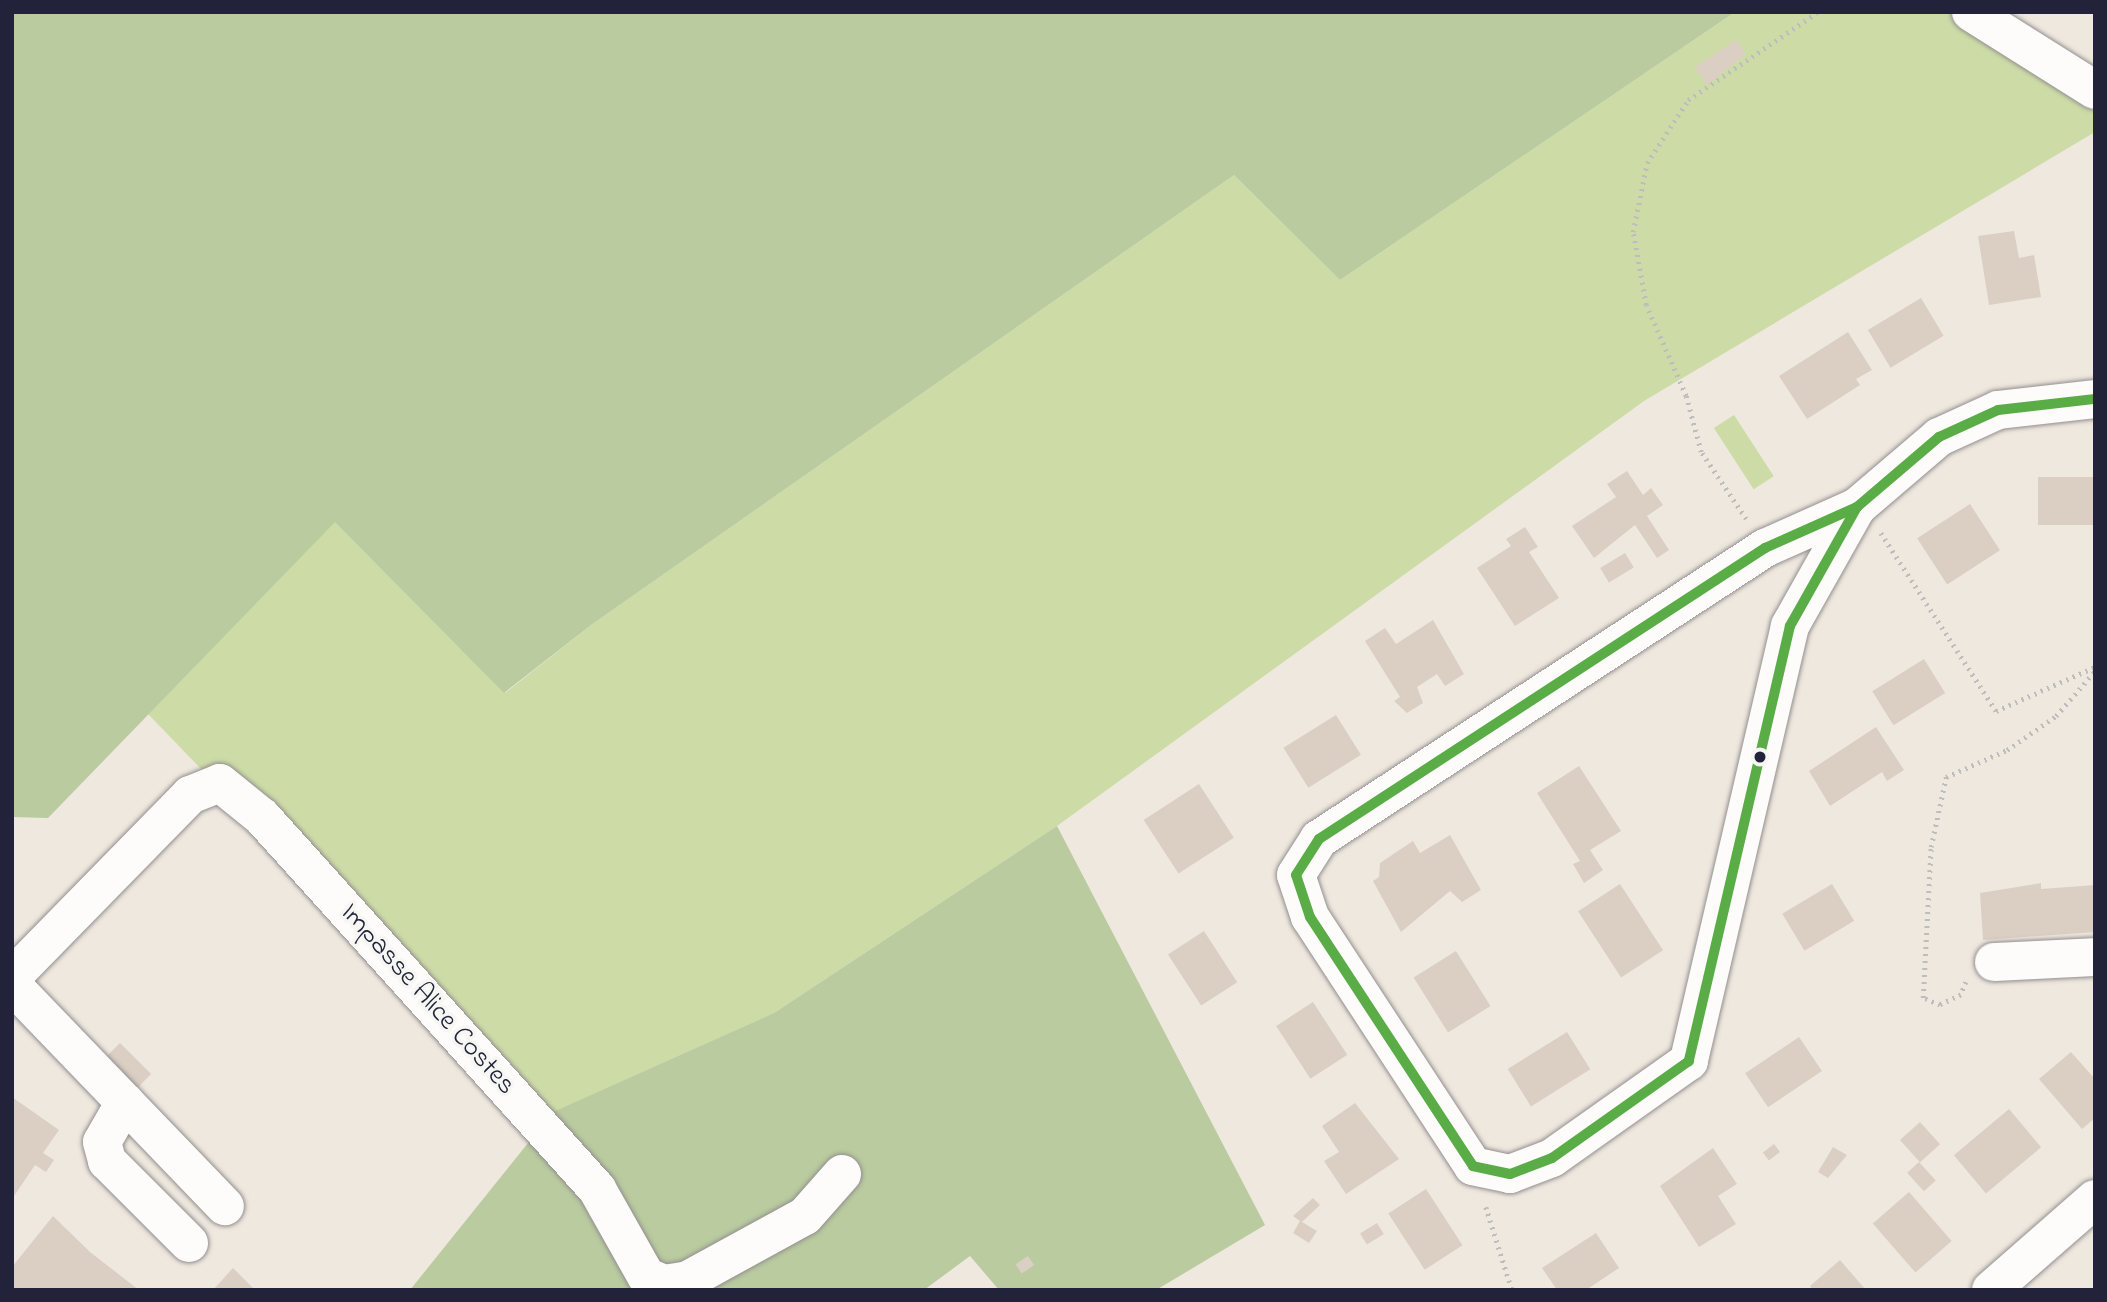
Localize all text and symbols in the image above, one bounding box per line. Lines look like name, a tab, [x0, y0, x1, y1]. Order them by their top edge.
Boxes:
unlabelled marker	[1753, 750, 1767, 764]
street label: Impasse Alice Costes	[332, 897, 522, 1103]

